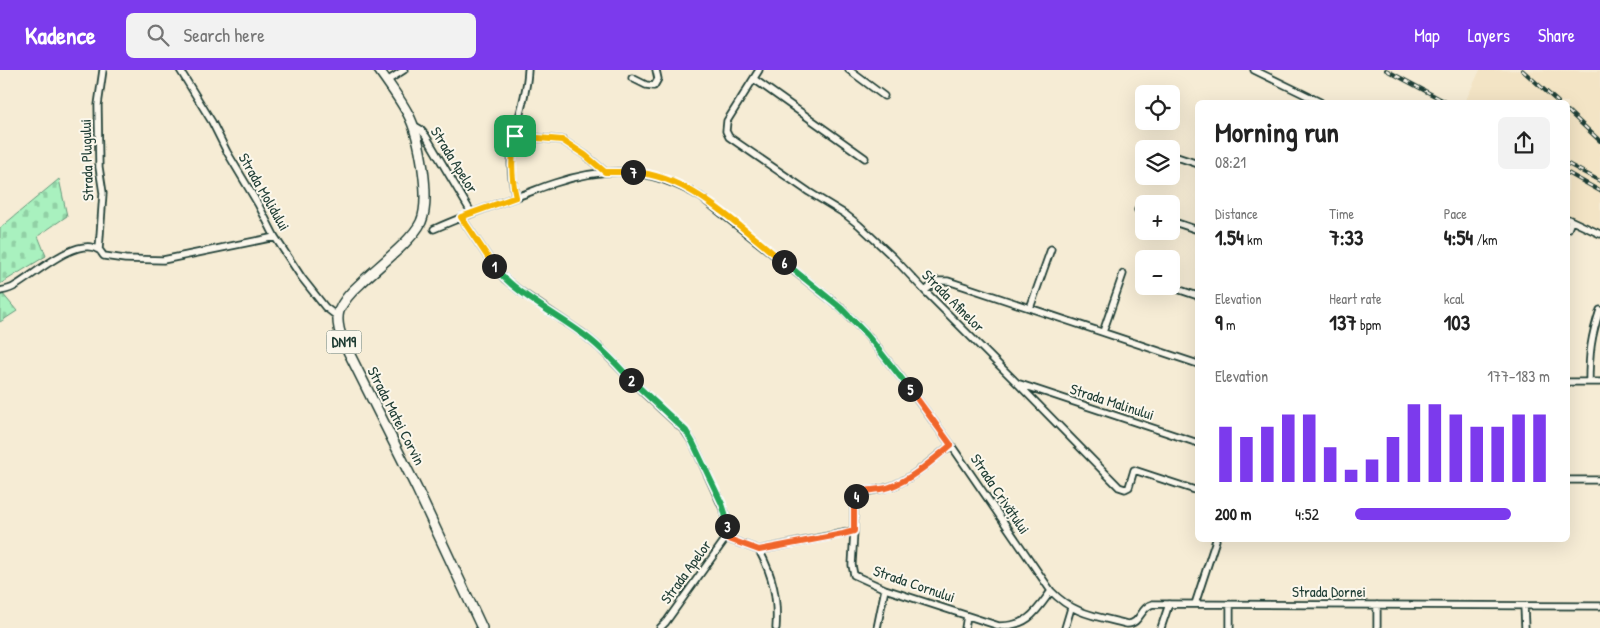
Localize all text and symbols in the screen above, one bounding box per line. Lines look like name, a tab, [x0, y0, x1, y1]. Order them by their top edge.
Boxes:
search box	[126, 13, 476, 58]
text: Kadence	[25, 19, 96, 51]
icon: search	[144, 21, 172, 49]
text: Search here	[184, 22, 265, 48]
text: Map	[1414, 23, 1440, 48]
text: Layers	[1468, 23, 1510, 48]
text: Share	[1538, 23, 1575, 48]
map controls	[1135, 85, 1180, 295]
button: locate	[1135, 85, 1180, 130]
text: Morning run	[1215, 113, 1339, 151]
pin	[494, 115, 536, 157]
button: share	[1498, 117, 1550, 169]
street label: Strada Plugului	[75, 119, 98, 201]
icon: arrive	[501, 122, 529, 150]
street label: Strada Apelor	[426, 123, 483, 197]
button: layers	[1135, 140, 1180, 185]
street label: Strada Molidului	[234, 149, 295, 234]
text: 08:21	[1215, 151, 1246, 173]
pin: 7	[620, 160, 646, 184]
text: 7	[630, 163, 637, 182]
button: +	[1135, 195, 1180, 240]
text: Distance	[1215, 204, 1258, 223]
text: Time	[1329, 204, 1354, 223]
text: Pace	[1444, 204, 1467, 223]
text: 1.54	[1215, 223, 1244, 252]
text: 7:33	[1329, 223, 1363, 252]
text: 4:54	[1444, 223, 1473, 252]
text: km	[1244, 230, 1262, 249]
text: /km	[1473, 230, 1498, 249]
pin: 6	[772, 250, 796, 274]
button: −	[1135, 250, 1180, 295]
text: 6	[782, 253, 787, 272]
pin: 1	[482, 254, 506, 278]
text: 1	[492, 257, 497, 276]
street label: Strada Afinelor	[917, 265, 989, 337]
text: Elevation	[1215, 289, 1262, 308]
text: Heart rate	[1329, 289, 1382, 308]
text: kcal	[1444, 289, 1464, 308]
text: 9	[1215, 308, 1223, 337]
text: 137	[1329, 308, 1357, 337]
text: 103	[1444, 308, 1470, 337]
text: m	[1223, 315, 1235, 334]
text: bpm	[1357, 315, 1381, 334]
road number: DN19	[326, 330, 362, 354]
street label: Strada Matei Corvin	[363, 363, 430, 469]
text: Elevation	[1215, 365, 1268, 387]
text: 177–183 m	[1487, 365, 1550, 387]
pin: 2	[618, 368, 644, 392]
text: 2	[628, 371, 635, 390]
pin: 5	[898, 376, 922, 402]
street label: Strada Malinului	[1067, 378, 1157, 425]
text: 5	[908, 380, 913, 399]
street label: Strada Crivățului	[966, 449, 1035, 538]
pin: 4	[844, 484, 868, 508]
text: 4	[854, 487, 859, 506]
text: 200 m	[1215, 503, 1251, 525]
text: 4:52	[1295, 503, 1319, 525]
pin: 3	[714, 514, 740, 538]
text: 3	[724, 517, 731, 536]
street label: Strada Apelor	[655, 535, 716, 608]
street label: Strada Cornului	[871, 560, 958, 607]
street label: Strada Dornei	[1292, 581, 1366, 602]

